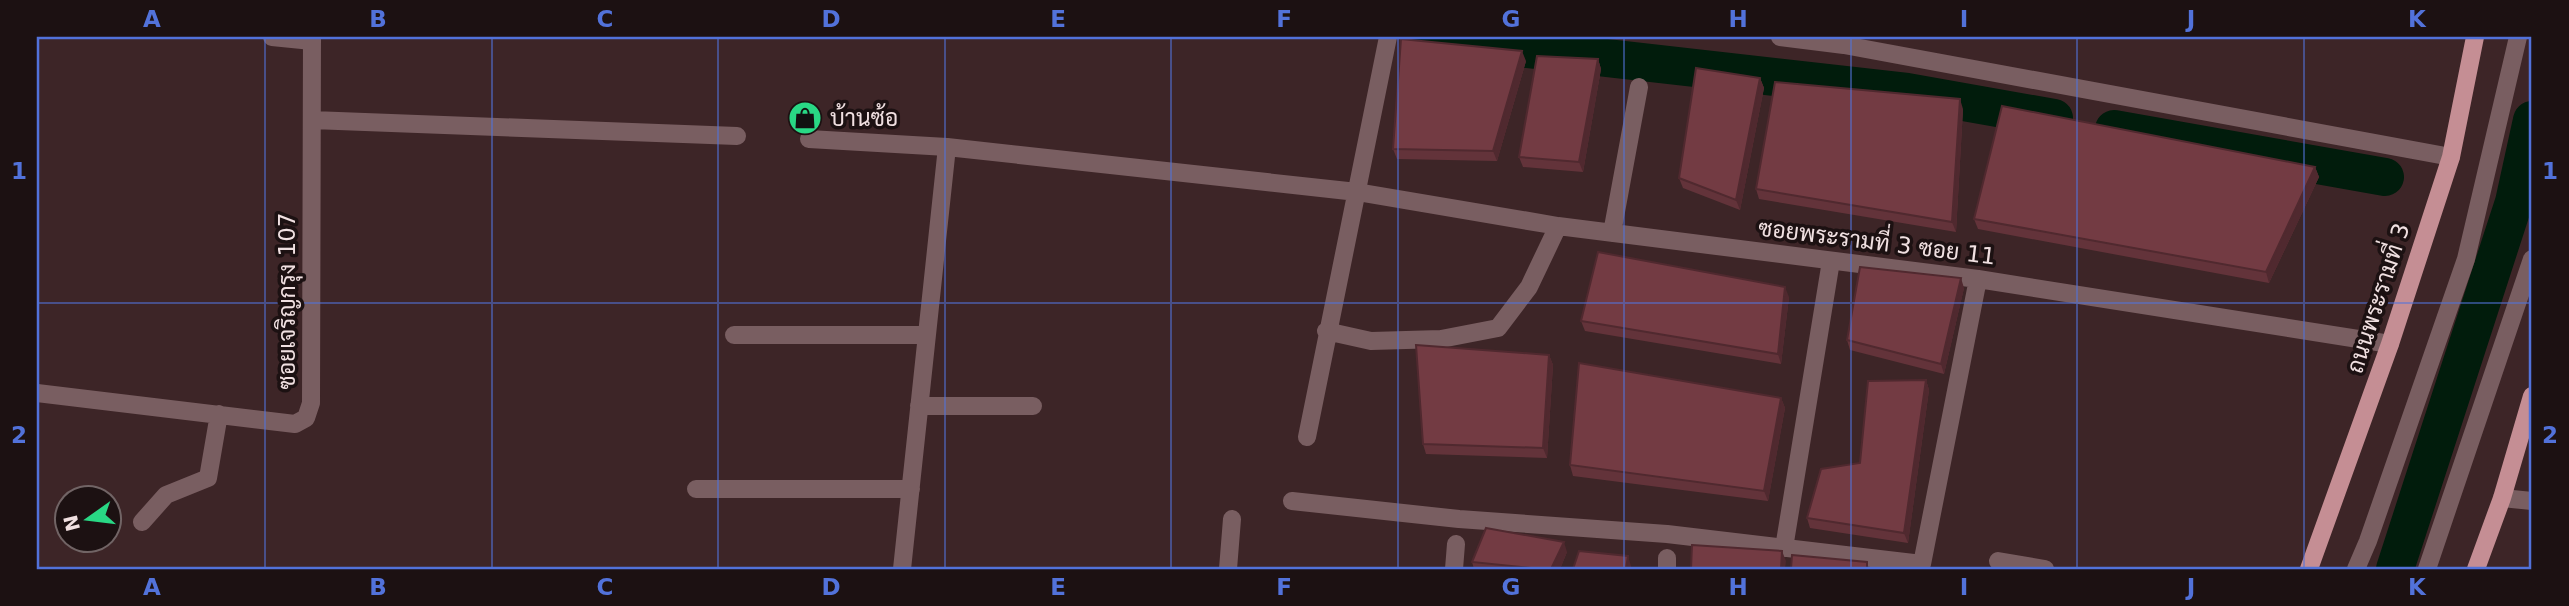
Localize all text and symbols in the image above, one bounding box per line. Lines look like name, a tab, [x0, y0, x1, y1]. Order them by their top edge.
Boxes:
text: A	[143, 6, 161, 32]
text: B	[369, 6, 387, 32]
text: C	[597, 6, 613, 32]
text: D	[821, 6, 841, 32]
text: E	[1050, 6, 1066, 32]
text: F	[1276, 6, 1292, 32]
text: G	[1502, 6, 1520, 32]
text: H	[1728, 6, 1748, 32]
text: I	[1960, 6, 1968, 32]
text: J	[2185, 6, 2195, 32]
text: K	[2408, 6, 2427, 32]
shop icon: บ้านซ้อ	[786, 99, 824, 137]
place label: บ้านซ้อ	[830, 103, 898, 131]
text: 1	[11, 158, 27, 184]
text: 1	[2542, 158, 2558, 184]
street label: ซอยพระรามที่ 3 ซอย 11	[1757, 207, 1998, 269]
street label: ซอยเจริญกรุง 107	[273, 213, 303, 390]
street label: ถนนพระรามที่ 3	[2334, 217, 2414, 376]
text: 2	[11, 422, 27, 448]
text: 2	[2542, 422, 2558, 448]
north arrow	[52, 484, 122, 554]
text: N	[59, 513, 84, 533]
text: A	[143, 574, 161, 600]
text: B	[369, 574, 387, 600]
text: C	[597, 574, 613, 600]
text: D	[821, 574, 841, 600]
text: E	[1050, 574, 1066, 600]
text: F	[1276, 574, 1292, 600]
text: G	[1502, 574, 1520, 600]
text: H	[1728, 574, 1748, 600]
text: I	[1960, 574, 1968, 600]
text: J	[2185, 574, 2195, 600]
text: K	[2408, 574, 2427, 600]

